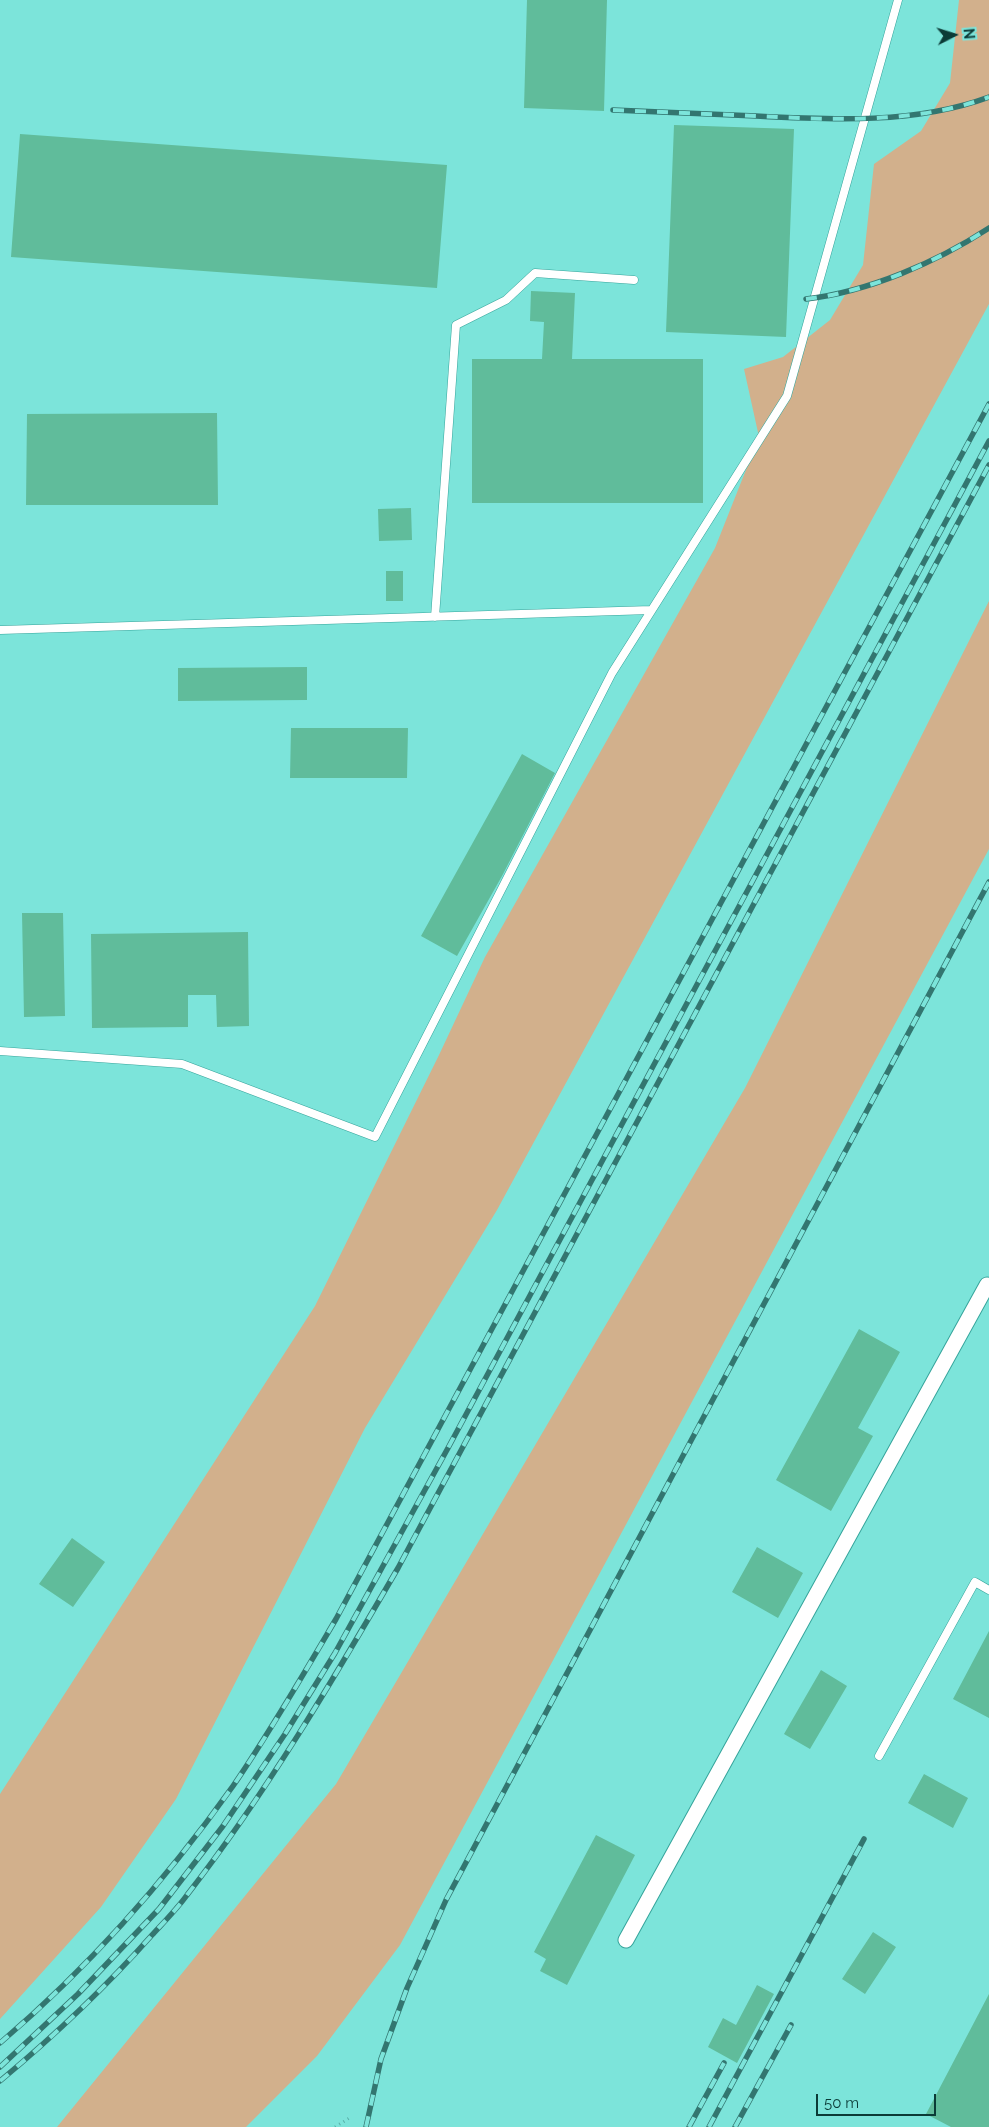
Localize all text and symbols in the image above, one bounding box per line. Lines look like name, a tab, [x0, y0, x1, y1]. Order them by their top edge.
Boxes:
north arrow	[929, 10, 979, 60]
text: N	[961, 28, 977, 40]
scale bar	[819, 2084, 939, 2116]
text: 50 m	[824, 2094, 859, 2112]

